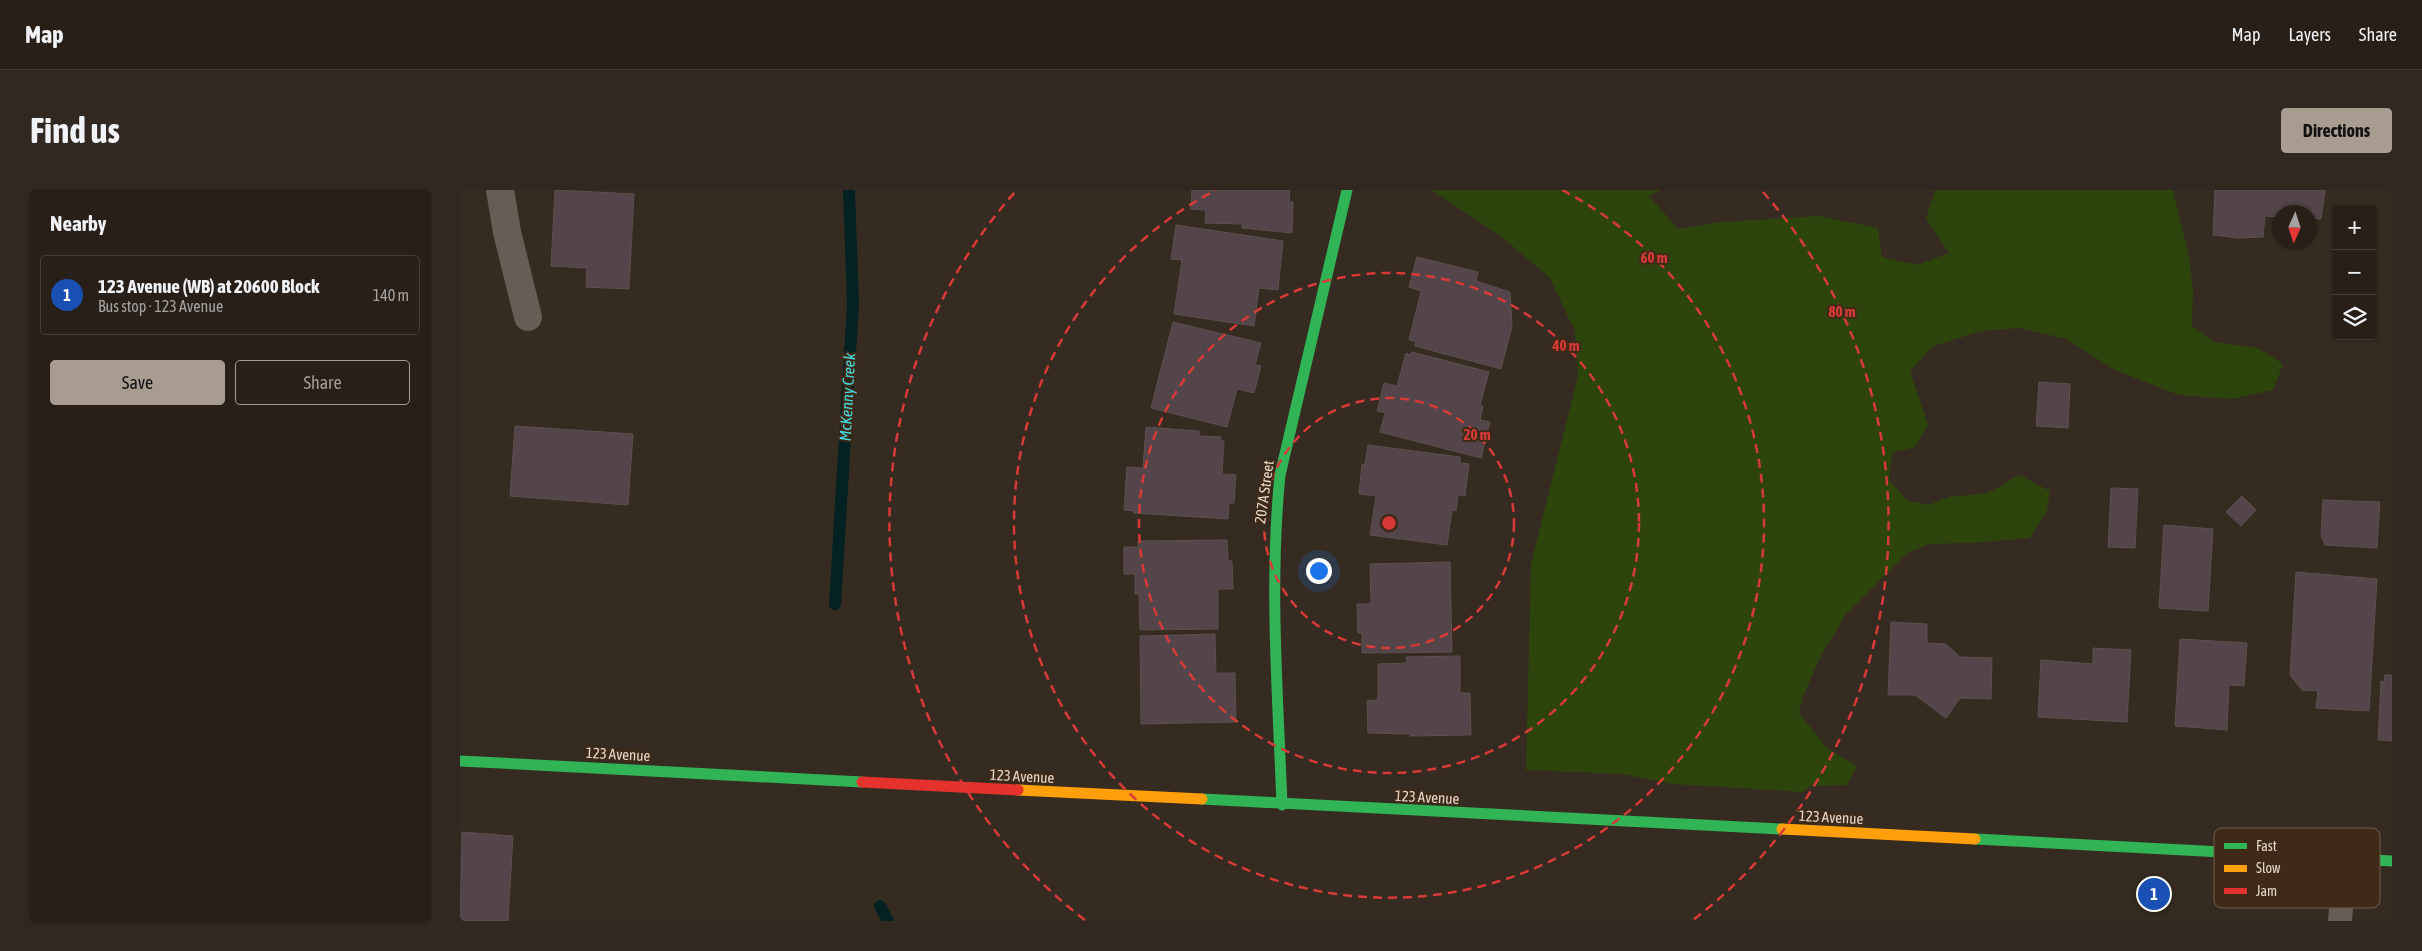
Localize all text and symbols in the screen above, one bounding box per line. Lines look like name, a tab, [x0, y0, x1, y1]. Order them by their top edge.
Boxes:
text: Map	[25, 21, 64, 48]
text: Map	[2231, 24, 2260, 45]
text: Layers	[2288, 24, 2331, 45]
text: Share	[2359, 24, 2397, 45]
button: Directions	[2281, 108, 2392, 153]
text: Find us	[30, 110, 120, 150]
north arrow	[2272, 205, 2317, 250]
map controls	[2332, 205, 2377, 340]
button: +	[2332, 205, 2377, 250]
text: Nearby	[50, 211, 106, 235]
text: 60 m	[1641, 249, 1668, 266]
button: −	[2332, 250, 2377, 295]
text: 123 Avenue (WB) at 20600 Block	[98, 275, 319, 297]
text: 1	[63, 286, 71, 304]
text: 140 m	[373, 286, 409, 304]
button: layers	[2332, 295, 2377, 340]
text: Bus stop · 123 Avenue	[98, 297, 223, 315]
text: 80 m	[1829, 303, 1856, 320]
text: 40 m	[1552, 337, 1580, 354]
water label: McKenny Creek	[836, 351, 859, 442]
button: Save	[50, 360, 225, 405]
button: Share	[235, 360, 410, 405]
text: 20 m	[1464, 426, 1491, 443]
street label: 207A Street	[1251, 459, 1277, 525]
centre of rings	[1380, 514, 1398, 532]
your location	[1306, 558, 1332, 584]
street label: 123 Avenue	[585, 744, 651, 764]
street label: 123 Avenue	[989, 766, 1055, 786]
street label: 123 Avenue	[1394, 787, 1460, 807]
street label: 123 Avenue	[1798, 807, 1864, 827]
legend	[2214, 828, 2380, 908]
text: Fast	[2256, 838, 2277, 854]
text: Slow	[2256, 860, 2281, 876]
pin: 1	[2138, 875, 2170, 913]
text: Jam	[2256, 883, 2277, 899]

